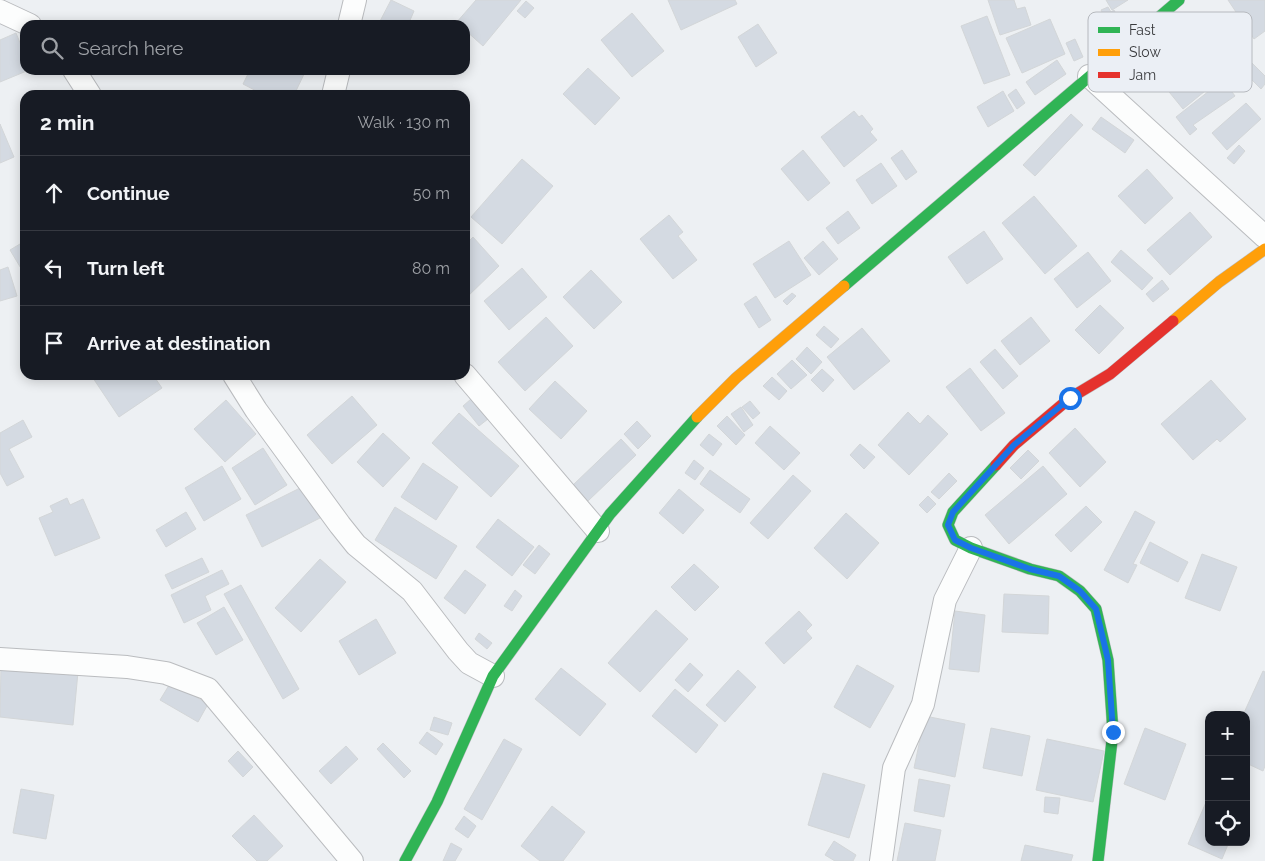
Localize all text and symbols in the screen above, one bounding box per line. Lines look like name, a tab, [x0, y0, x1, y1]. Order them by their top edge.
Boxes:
legend	[1088, 12, 1252, 92]
search box	[20, 20, 470, 75]
text: Fast	[1129, 22, 1156, 38]
icon: search	[38, 34, 66, 62]
text: Search here	[78, 37, 184, 59]
text: Slow	[1129, 44, 1161, 60]
text: Jam	[1129, 67, 1156, 83]
text: 2 min	[40, 110, 94, 135]
text: Walk · 130 m	[357, 113, 450, 132]
icon: ahead	[40, 179, 68, 207]
text: Continue	[87, 182, 170, 204]
text: 50 m	[413, 184, 450, 203]
icon: left	[40, 254, 68, 282]
text: Turn left	[87, 257, 164, 279]
text: 80 m	[412, 259, 450, 278]
icon: arrive	[40, 329, 68, 357]
text: Arrive at destination	[87, 332, 271, 354]
route start	[1059, 387, 1082, 410]
map controls	[1205, 711, 1250, 846]
button: +	[1205, 711, 1250, 756]
route end	[1102, 721, 1125, 744]
button: −	[1205, 756, 1250, 801]
button: locate	[1205, 801, 1250, 846]

